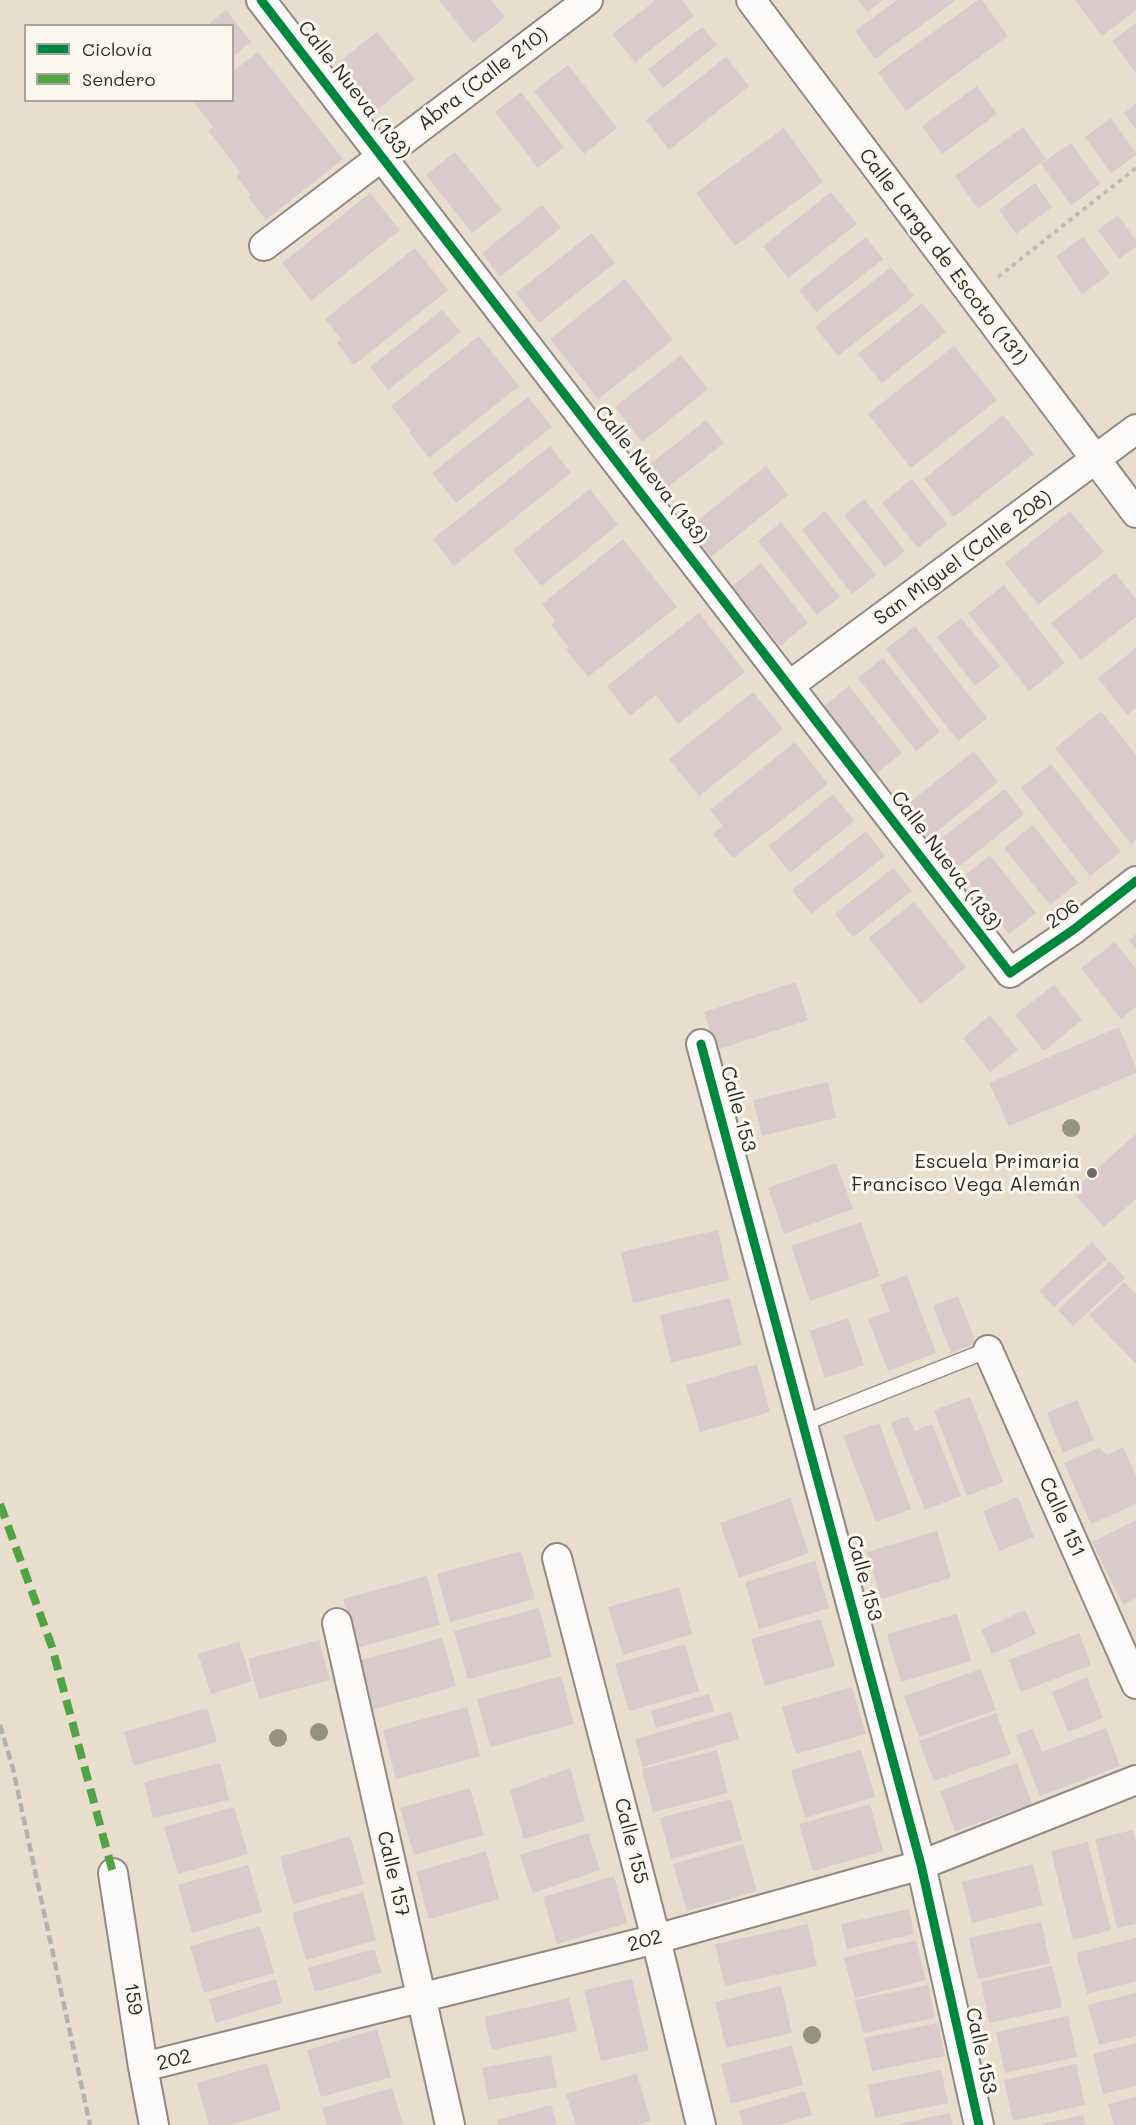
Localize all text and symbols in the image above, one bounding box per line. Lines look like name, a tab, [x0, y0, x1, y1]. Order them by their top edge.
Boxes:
street label: Calle Nueva (133)	[293, 16, 415, 164]
street label: Abra (Calle 210)	[413, 22, 553, 136]
legend	[24, 24, 234, 102]
text: Ciclovía	[82, 37, 153, 61]
text: Sendero	[82, 67, 156, 91]
street label: Calle Larga de Escoto (131)	[854, 144, 1032, 370]
street label: Calle Nueva (133)	[590, 401, 712, 549]
street label: San Miguel (Calle 208)	[869, 485, 1057, 631]
street label: Calle Nueva (133)	[886, 786, 1006, 936]
street label: 206	[1042, 894, 1084, 934]
street label: Calle 153	[715, 1063, 761, 1155]
place label: Escuela Primaria Francisco Vega Alemán	[851, 1150, 1080, 1197]
marker: Escuela Primaria Francisco Vega Alemán	[1085, 1166, 1099, 1180]
street label: Calle 151	[1034, 1473, 1090, 1561]
street label: Calle 153	[841, 1532, 887, 1624]
street label: Calle 155	[609, 1795, 653, 1887]
street label: Calle 157	[371, 1829, 415, 1919]
street label: 202	[625, 1925, 665, 1957]
street label: 159	[119, 1981, 147, 2017]
street label: Calle 153	[960, 2006, 1002, 2096]
street label: 202	[154, 2044, 194, 2076]

